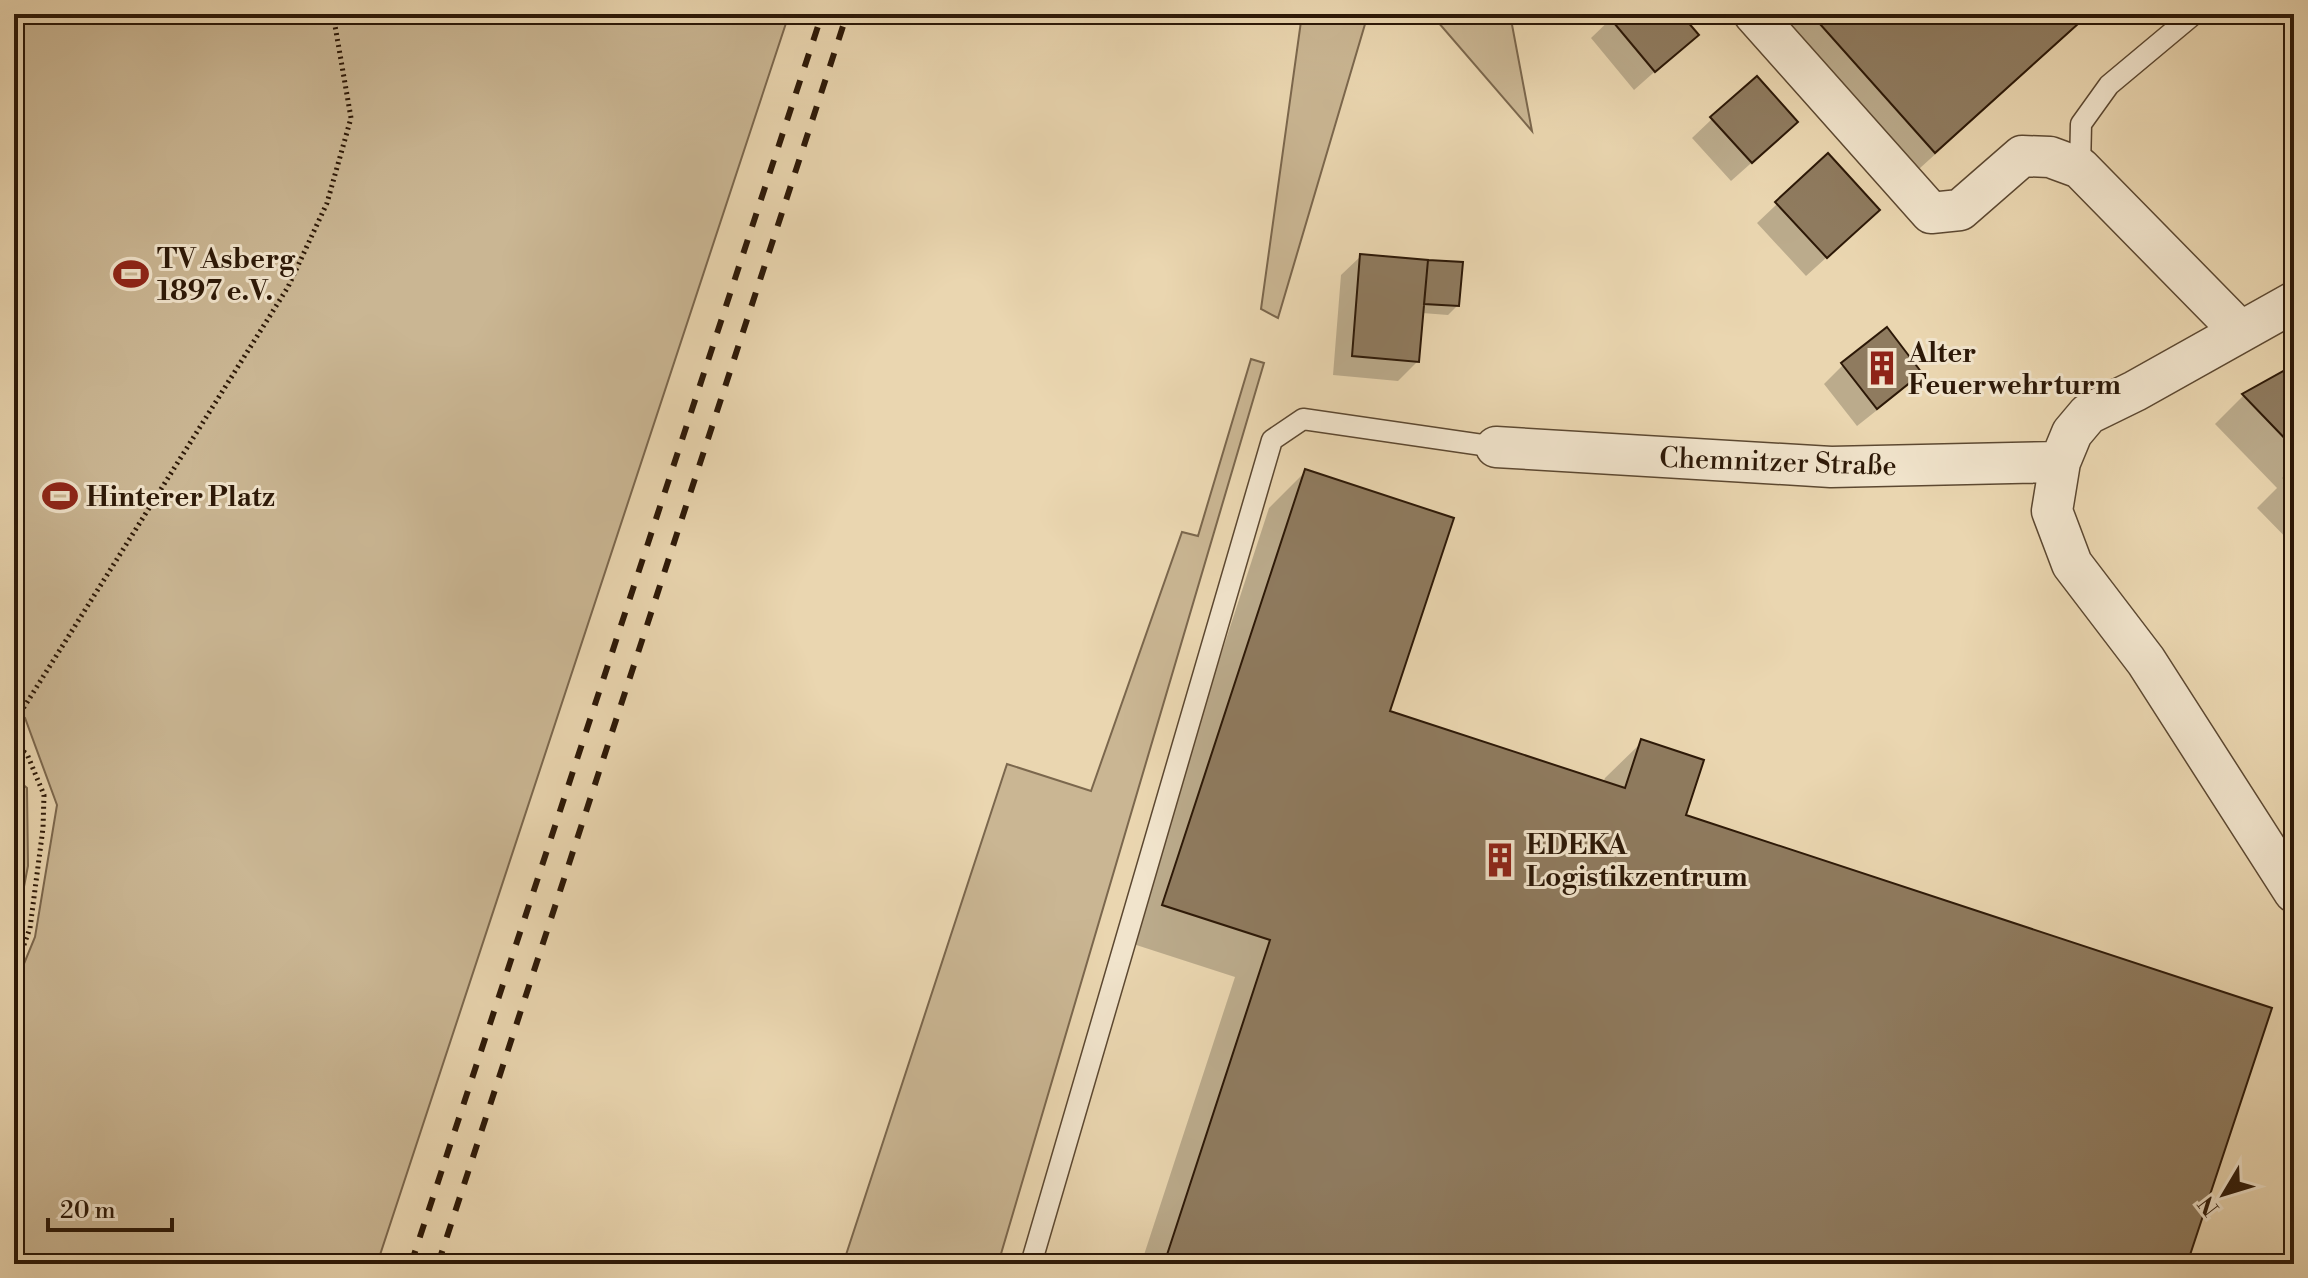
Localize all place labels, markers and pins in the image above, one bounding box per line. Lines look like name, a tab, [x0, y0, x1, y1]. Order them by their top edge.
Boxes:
place label: TV Asberg 1897 e.V.	[157, 242, 296, 309]
sports icon: TV Asberg 1897 e.V.	[112, 255, 150, 293]
place label: Alter Feuerwehrturm	[1907, 336, 2122, 403]
building icon: Alter Feuerwehrturm	[1863, 349, 1901, 387]
sports icon: Hinterer Platz	[41, 477, 79, 515]
place label: Hinterer Platz	[86, 480, 275, 515]
place label: EDEKA Logistikzentrum	[1526, 828, 1748, 895]
building icon: EDEKA Logistikzentrum	[1481, 841, 1519, 879]

